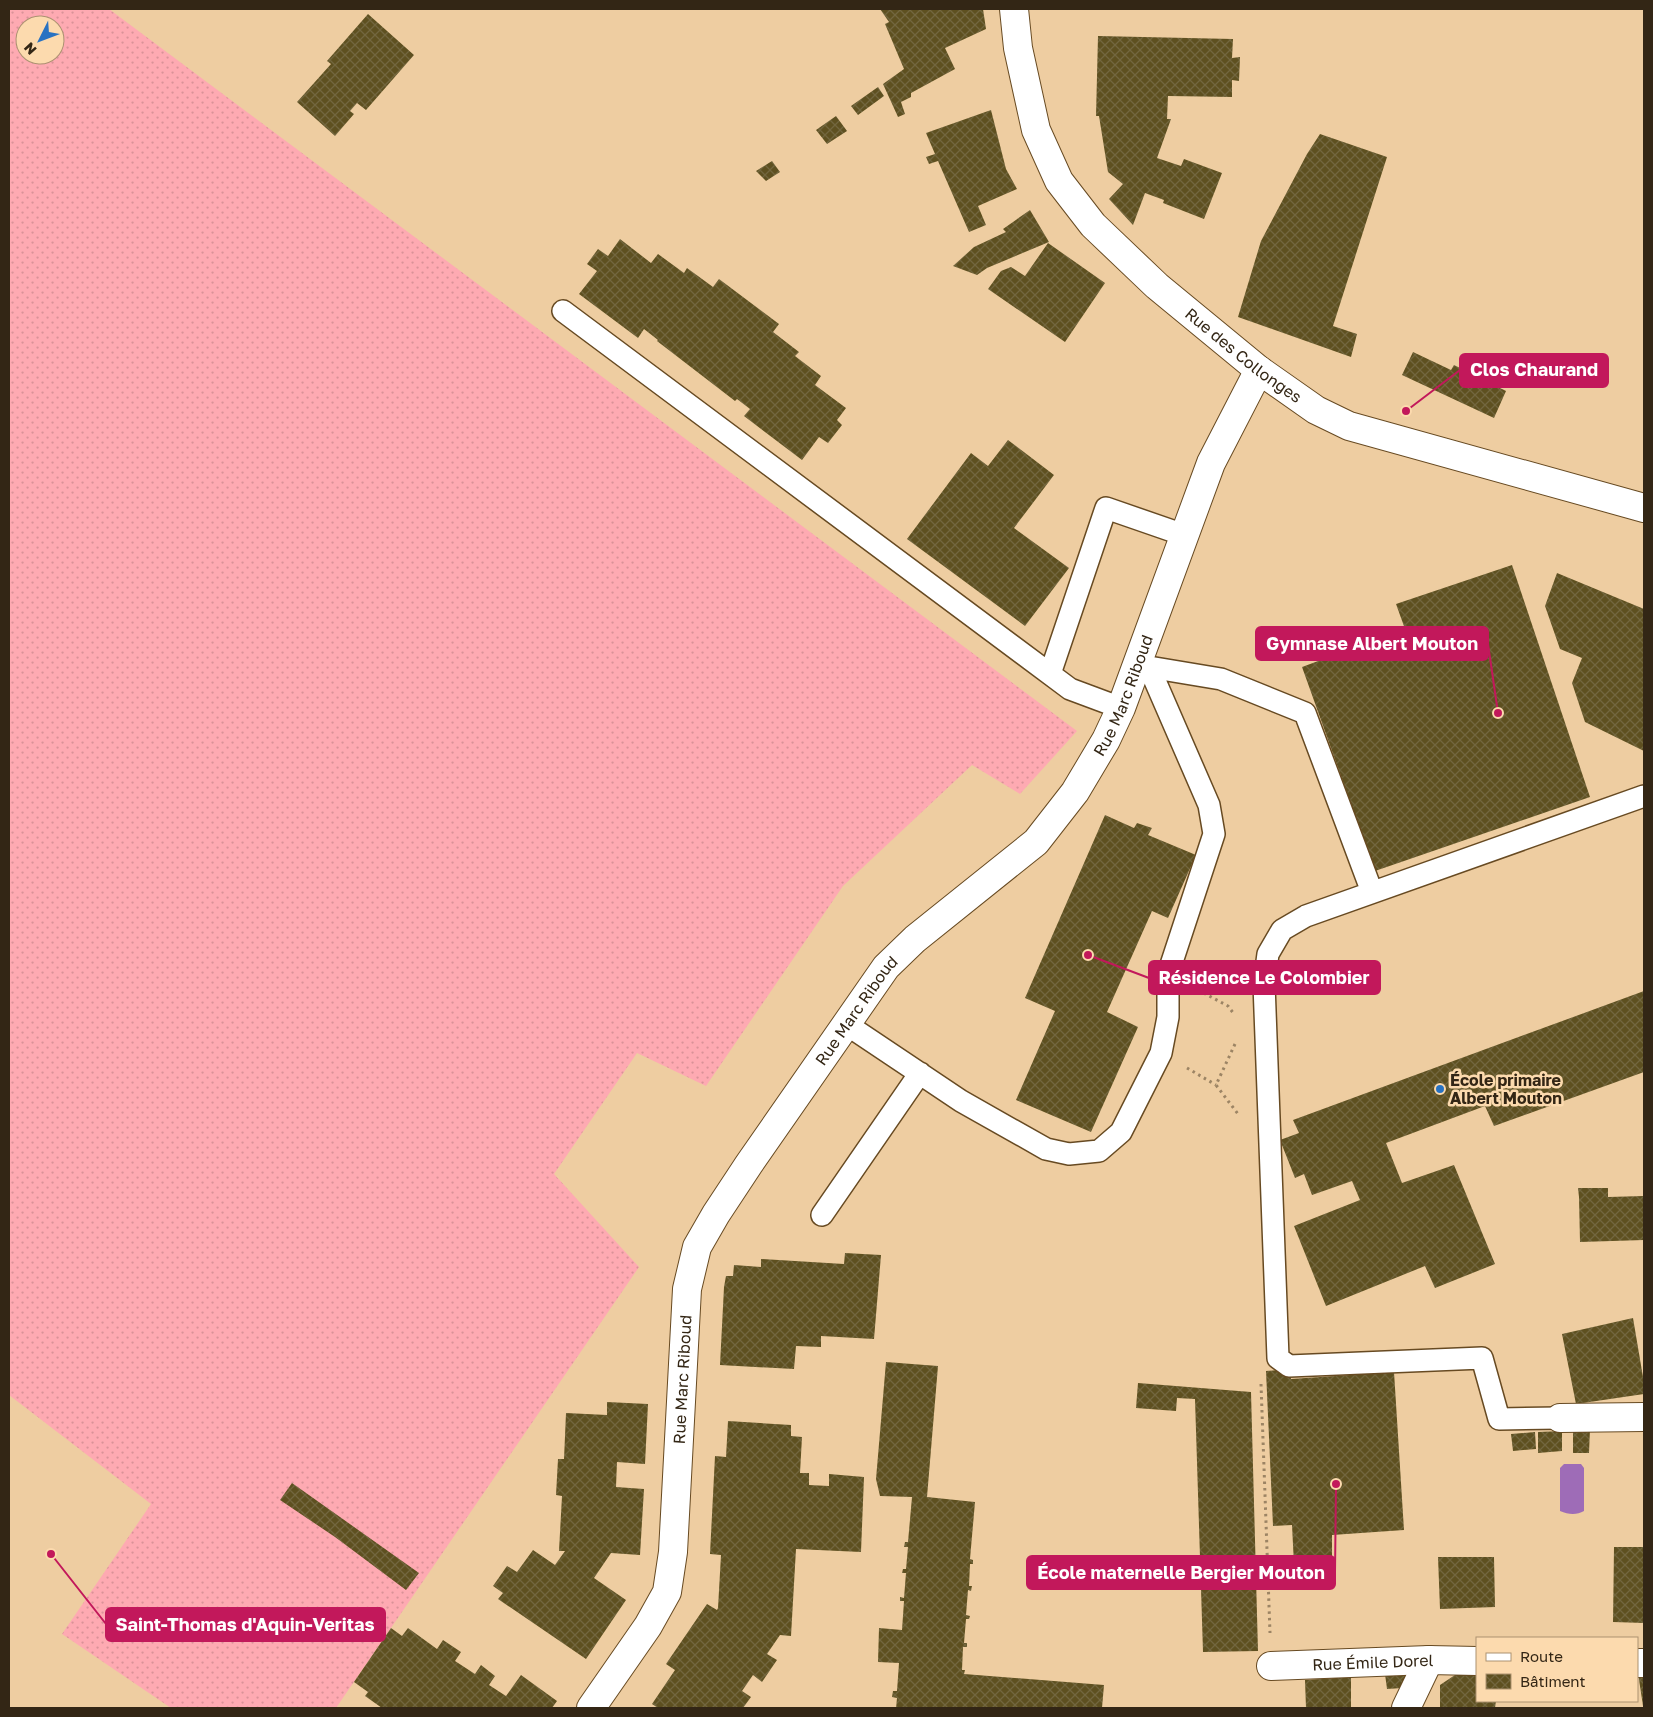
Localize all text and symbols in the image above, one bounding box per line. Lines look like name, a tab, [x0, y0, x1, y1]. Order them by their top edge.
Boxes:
north arrow	[15, 15, 65, 65]
text: N	[20, 39, 40, 59]
street label: Rue des Collonges	[1181, 303, 1306, 407]
callout: Clos Chaurand	[1460, 354, 1608, 387]
text: Clos Chaurand	[1470, 358, 1598, 380]
callout: Gymnase Albert Mouton	[1256, 627, 1488, 660]
street label: Rue Marc Riboud	[1089, 632, 1157, 760]
text: Gymnase Albert Mouton	[1266, 632, 1478, 654]
street label: Rue Marc Riboud	[811, 952, 902, 1069]
callout: Résidence Le Colombier	[1149, 961, 1380, 994]
text: Résidence Le Colombier	[1158, 966, 1370, 988]
place label: École primaire Albert Mouton	[1450, 1070, 1562, 1108]
marker: École primaire Albert Mouton	[1434, 1083, 1446, 1095]
street label: Rue Marc Riboud	[669, 1314, 696, 1445]
callout: École maternelle Bergier Mouton	[1027, 1556, 1335, 1589]
text: École maternelle Bergier Mouton	[1037, 1561, 1325, 1583]
callout: Saint-Thomas d'Aquin-Veritas	[106, 1608, 385, 1641]
text: Saint-Thomas d'Aquin-Veritas	[116, 1613, 374, 1635]
legend	[1476, 1637, 1638, 1702]
text: Route	[1520, 1647, 1563, 1665]
street label: Rue Émile Dorel	[1312, 1650, 1434, 1674]
text: Bâtiment	[1520, 1672, 1585, 1690]

